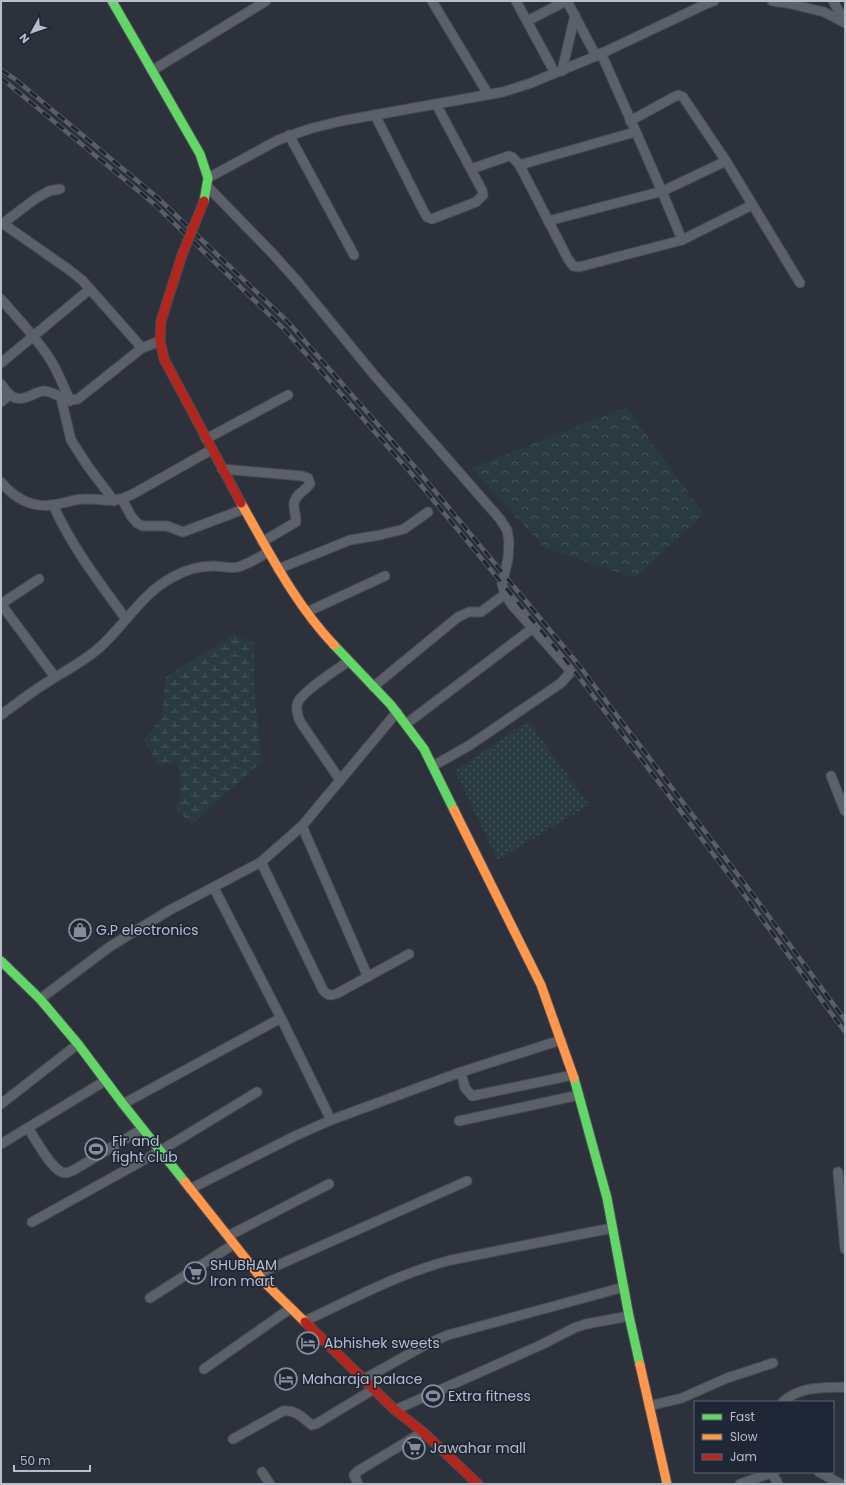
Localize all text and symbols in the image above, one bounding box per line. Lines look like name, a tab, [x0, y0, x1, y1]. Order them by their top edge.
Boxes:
north arrow	[12, 12, 52, 52]
text: N	[16, 30, 33, 47]
shop icon: G.P electronics	[67, 917, 93, 943]
place label: G.P electronics	[96, 920, 198, 940]
place label: Fir and fight club	[112, 1131, 178, 1167]
sports icon: Fir and fight club	[83, 1136, 109, 1162]
place label: SHUBHAM Iron mart	[210, 1255, 277, 1291]
supermarket icon: SHUBHAM Iron mart	[182, 1260, 208, 1286]
hotel icon: Abhishek sweets	[295, 1330, 321, 1356]
place label: Abhishek sweets	[324, 1333, 440, 1353]
hotel icon: Maharaja palace	[273, 1366, 299, 1392]
place label: Maharaja palace	[302, 1369, 423, 1389]
sports icon: Extra fitness	[420, 1383, 446, 1409]
place label: Extra fitness	[448, 1386, 531, 1406]
legend	[694, 1401, 834, 1473]
text: Fast	[730, 1408, 755, 1425]
text: Slow	[730, 1428, 758, 1445]
supermarket icon: Jawahar mall	[401, 1435, 427, 1461]
place label: Jawahar mall	[430, 1438, 526, 1458]
scale bar	[14, 1447, 90, 1473]
text: Jam	[730, 1448, 757, 1465]
text: 50 m	[20, 1452, 51, 1469]

